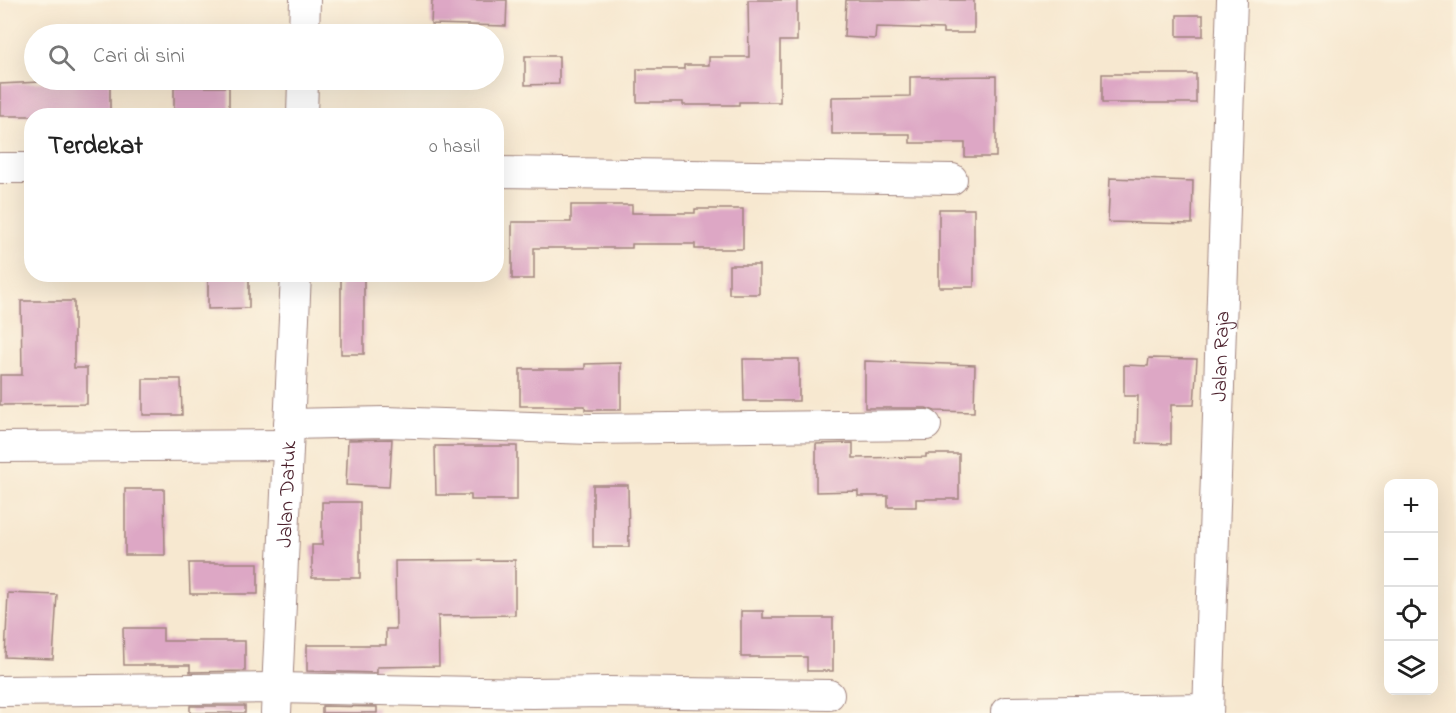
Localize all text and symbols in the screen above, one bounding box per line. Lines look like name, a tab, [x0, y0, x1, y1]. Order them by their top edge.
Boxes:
search box	[24, 24, 504, 90]
icon: search	[45, 41, 78, 74]
text: Cari di sini	[93, 41, 185, 73]
text: Terdekat	[48, 128, 143, 166]
text: 0 hasil	[429, 133, 480, 162]
street label: Jalan Raja	[1205, 310, 1239, 402]
street label: Jalan Datuk	[271, 439, 305, 548]
map controls	[1384, 479, 1438, 695]
button: +	[1384, 479, 1438, 533]
button: −	[1384, 533, 1438, 587]
button: locate	[1384, 587, 1438, 641]
button: layers	[1384, 641, 1438, 695]

